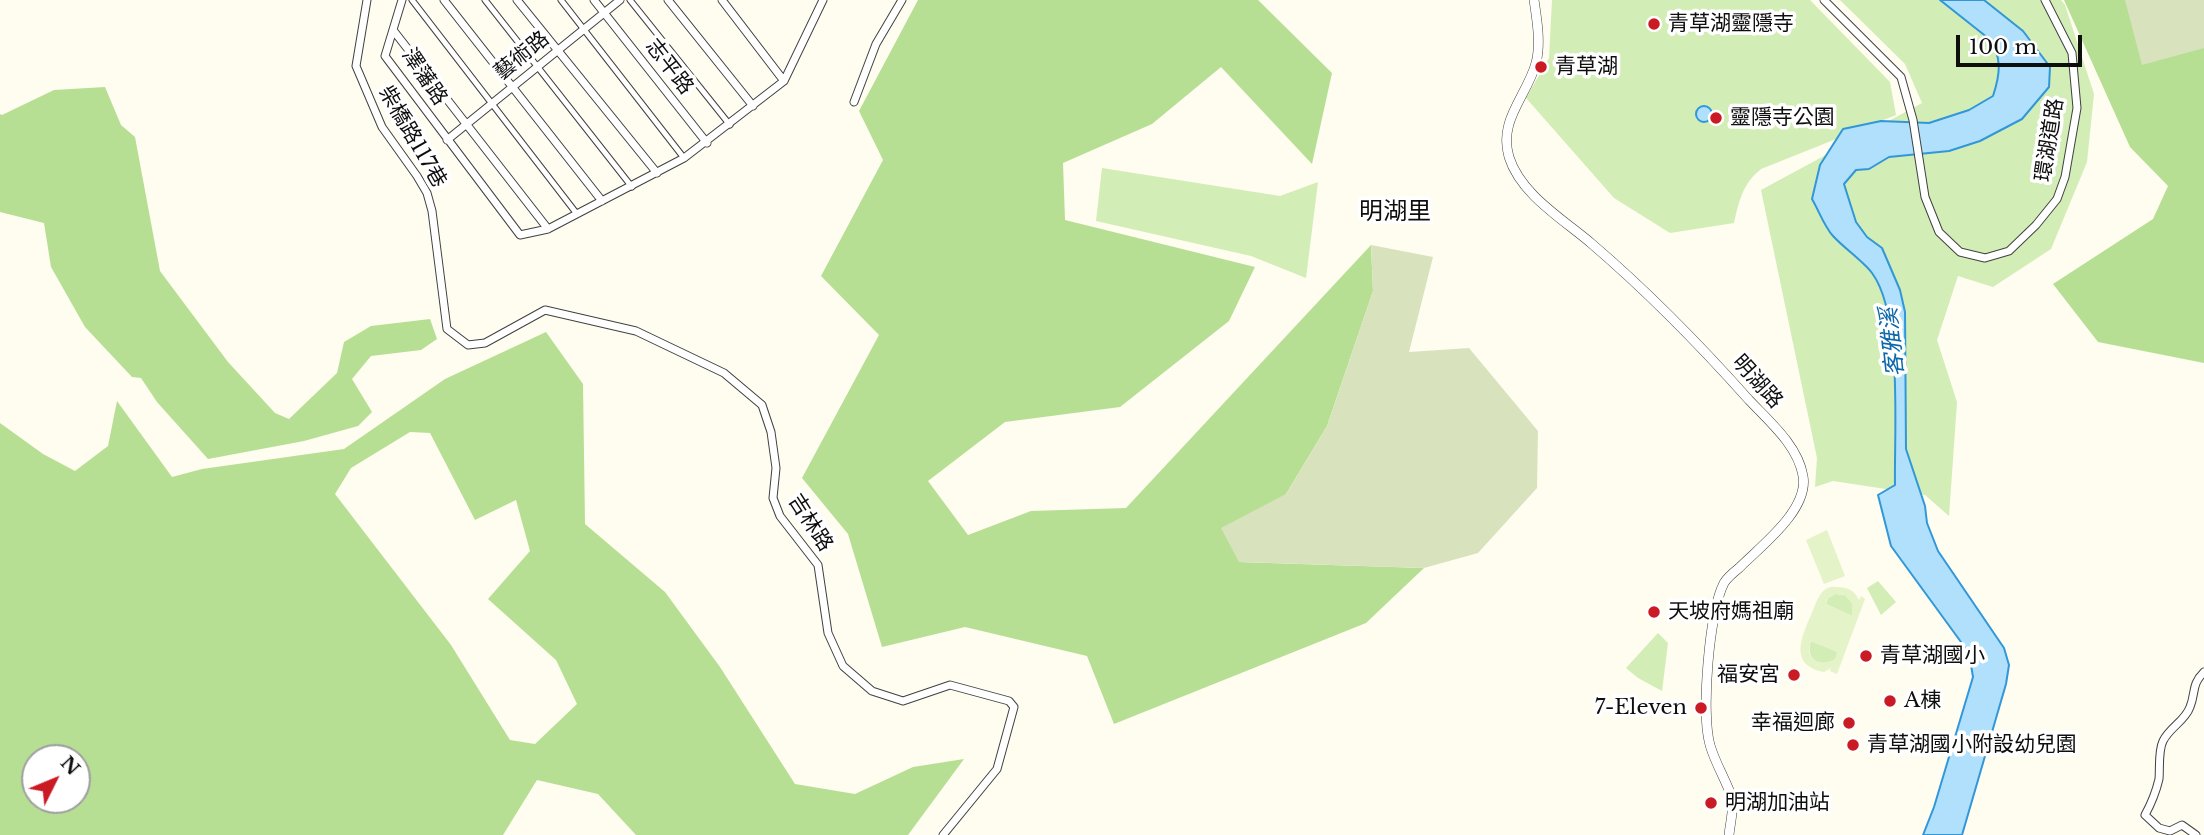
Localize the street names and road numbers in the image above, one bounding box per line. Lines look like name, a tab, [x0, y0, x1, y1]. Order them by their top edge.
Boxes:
street label: 藝術路	[490, 26, 554, 86]
street label: 志平路	[640, 34, 698, 100]
street label: 澤藩路	[396, 44, 452, 110]
street label: 柴橋路117巷	[373, 82, 451, 192]
street label: 環湖道路	[2031, 97, 2069, 183]
street label: 明湖路	[1727, 350, 1787, 414]
street label: 吉林路	[782, 490, 838, 556]

